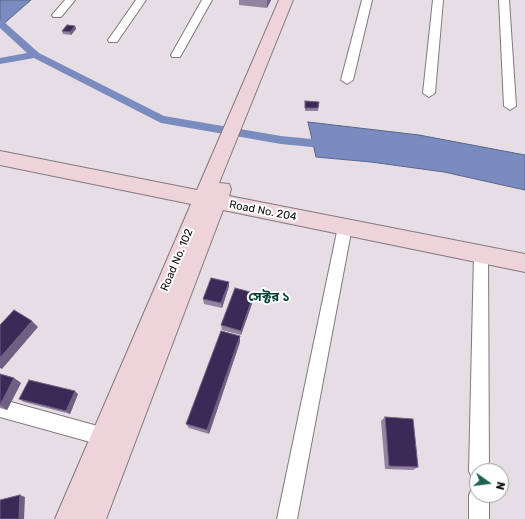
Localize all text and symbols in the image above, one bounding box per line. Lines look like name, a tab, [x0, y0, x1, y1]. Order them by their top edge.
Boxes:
street label: Road No. 204	[228, 198, 298, 224]
street label: Road No. 102	[158, 227, 196, 293]
district label: সেক্টর ১	[248, 289, 290, 305]
north arrow	[469, 463, 509, 503]
text: N	[493, 480, 507, 491]

